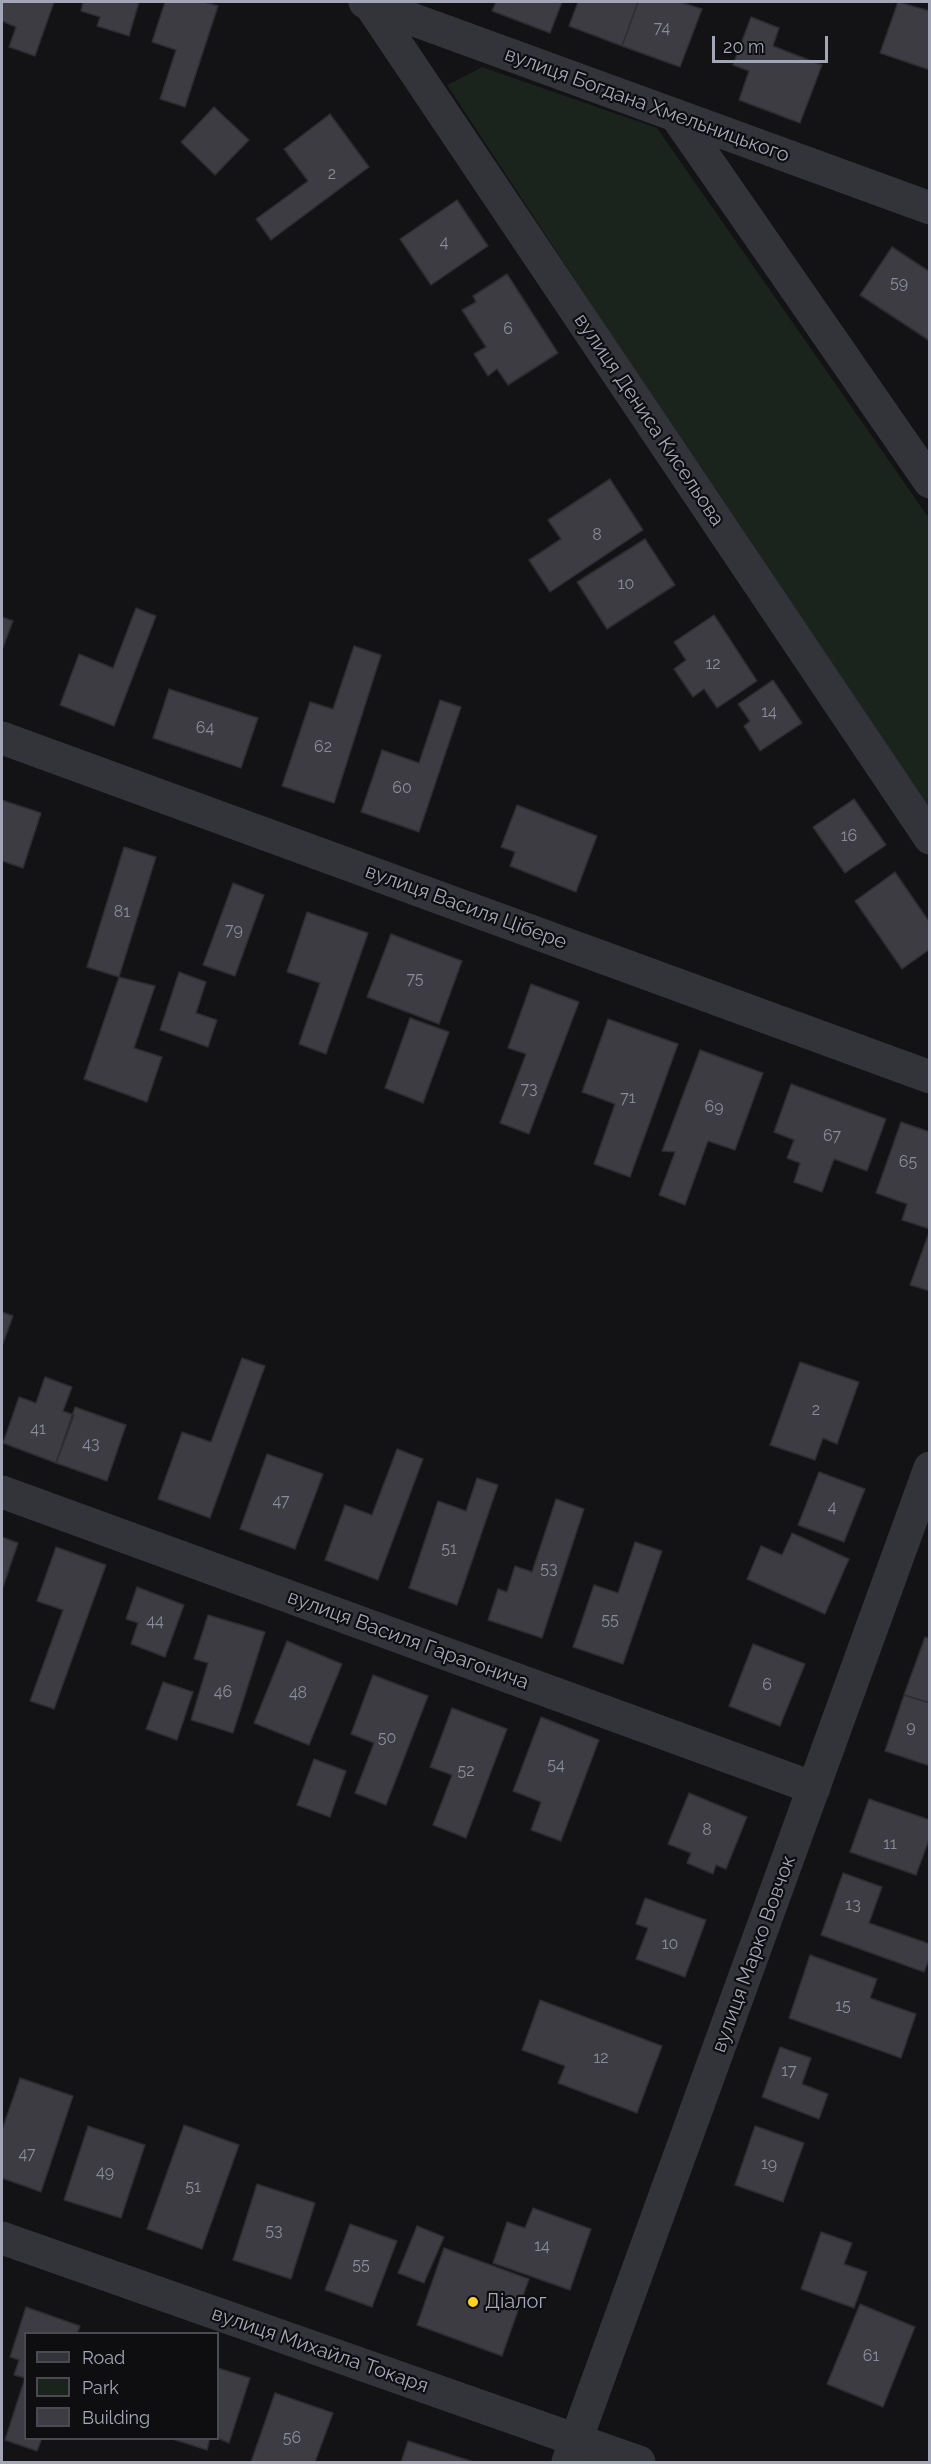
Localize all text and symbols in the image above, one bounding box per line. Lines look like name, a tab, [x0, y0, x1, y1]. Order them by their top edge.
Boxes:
house number: 74	[654, 18, 670, 38]
scale bar	[715, 24, 830, 62]
text: 20 m	[723, 36, 765, 57]
street label: вулиця Богдана Хмельницького	[501, 42, 793, 168]
house number: 2	[328, 164, 336, 184]
house number: 4	[440, 232, 448, 252]
house number: 59	[890, 273, 908, 293]
street label: вулиця Дениса Кисельова	[569, 309, 729, 531]
house number: 6	[503, 319, 513, 339]
house number: 8	[592, 525, 602, 545]
house number: 10	[618, 574, 634, 594]
house number: 12	[705, 654, 721, 674]
house number: 14	[761, 702, 777, 722]
house number: 64	[196, 718, 214, 738]
house number: 62	[314, 737, 332, 757]
house number: 60	[392, 778, 412, 798]
house number: 16	[841, 826, 857, 846]
street label: вулиця Василя Цібере	[362, 859, 570, 955]
house number: 81	[114, 902, 130, 922]
house number: 79	[225, 920, 243, 940]
house number: 75	[406, 969, 424, 989]
house number: 73	[520, 1079, 538, 1099]
house number: 71	[620, 1088, 636, 1108]
house number: 69	[704, 1097, 724, 1117]
house number: 67	[823, 1126, 841, 1146]
house number: 65	[899, 1152, 917, 1172]
house number: 2	[812, 1400, 820, 1420]
house number: 41	[30, 1419, 46, 1439]
house number: 43	[82, 1434, 100, 1454]
house number: 47	[272, 1491, 290, 1511]
house number: 4	[828, 1497, 836, 1517]
house number: 51	[441, 1539, 457, 1559]
house number: 53	[540, 1559, 558, 1579]
street label: вулиця Василя Гарагонича	[284, 1585, 532, 1695]
house number: 55	[601, 1610, 619, 1630]
house number: 44	[146, 1611, 164, 1631]
house number: 6	[762, 1675, 772, 1695]
house number: 46	[214, 1682, 232, 1702]
house number: 48	[289, 1683, 307, 1703]
house number: 9	[906, 1717, 916, 1737]
house number: 50	[378, 1728, 396, 1748]
house number: 54	[547, 1755, 565, 1775]
house number: 52	[457, 1761, 475, 1781]
house number: 8	[702, 1820, 712, 1840]
house number: 11	[883, 1834, 897, 1854]
street label: вулиця Марко Вовчок	[707, 1852, 801, 2056]
house number: 13	[845, 1895, 861, 1915]
house number: 10	[662, 1934, 678, 1954]
house number: 15	[835, 1996, 851, 2016]
house number: 12	[593, 2048, 609, 2068]
house number: 17	[781, 2061, 797, 2081]
house number: 47	[18, 2144, 36, 2164]
house number: 19	[761, 2154, 777, 2174]
house number: 49	[96, 2162, 114, 2182]
house number: 51	[185, 2177, 201, 2197]
house number: 53	[265, 2221, 283, 2241]
house number: 14	[534, 2236, 550, 2256]
house number: 55	[352, 2255, 370, 2275]
place label: Діалог	[485, 2290, 547, 2314]
marker: Діалог	[466, 2295, 480, 2309]
street label: вулиця Михайла Токаря	[209, 2302, 431, 2398]
legend	[24, 2332, 219, 2440]
house number: 61	[863, 2346, 879, 2366]
text: Road	[82, 2347, 125, 2368]
text: Park	[82, 2377, 119, 2398]
text: Building	[82, 2407, 150, 2428]
house number: 56	[283, 2428, 301, 2448]

